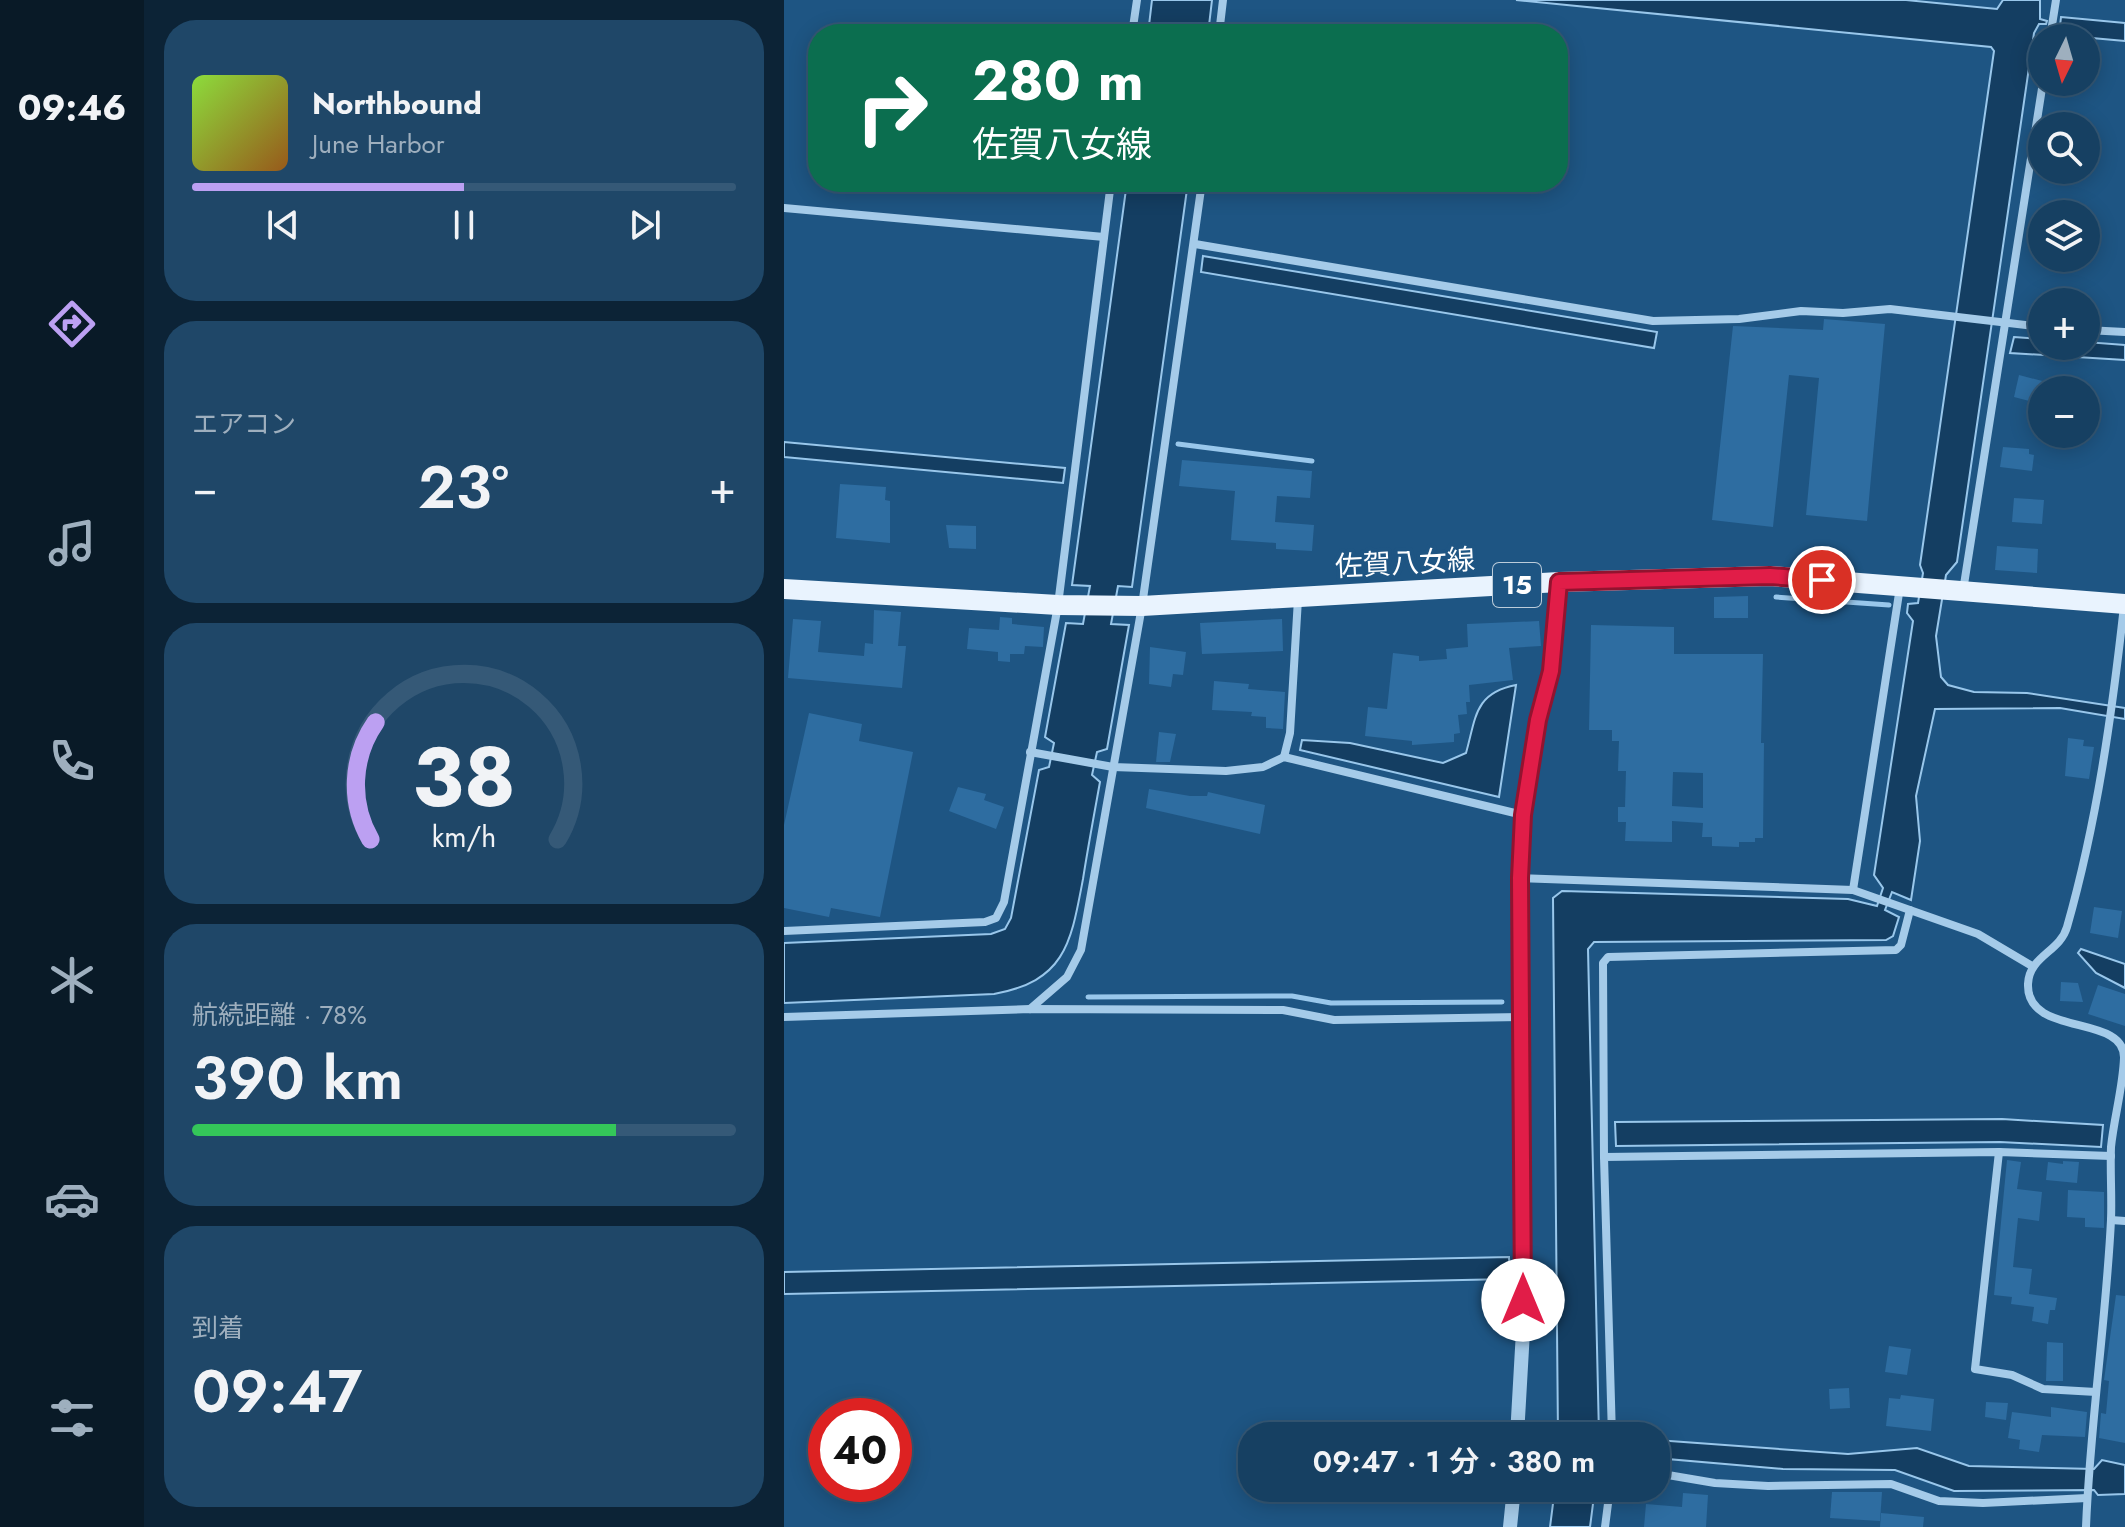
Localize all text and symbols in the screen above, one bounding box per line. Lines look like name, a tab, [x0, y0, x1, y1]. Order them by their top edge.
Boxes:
north arrow	[2028, 24, 2100, 96]
map controls	[2028, 24, 2100, 448]
text: 280 m	[972, 40, 1144, 121]
icon: right	[840, 56, 944, 160]
text: 09:46	[18, 81, 126, 133]
text: Northbound	[312, 82, 482, 125]
button: search	[2028, 112, 2100, 184]
text: 佐賀八女線	[972, 118, 1152, 170]
text: June Harbor	[312, 125, 445, 163]
button: layers	[2028, 200, 2100, 272]
icon: previous	[261, 203, 305, 247]
icon: pause	[442, 203, 486, 247]
icon: next	[623, 203, 667, 247]
button: +	[2028, 288, 2100, 360]
icon: directions	[44, 296, 100, 352]
button: −	[2028, 376, 2100, 448]
text: エアコン	[192, 405, 296, 443]
text: 23°	[418, 444, 509, 531]
text: −	[192, 456, 218, 520]
text: +	[709, 456, 736, 520]
icon: music	[44, 515, 100, 571]
street label: 佐賀八女線	[1334, 539, 1476, 587]
pin	[1788, 546, 1856, 614]
icon: arrive	[1800, 558, 1844, 602]
road number: 15	[1493, 563, 1541, 607]
text: 38	[412, 716, 516, 836]
icon: phone	[44, 733, 100, 789]
text: km/h	[432, 816, 496, 858]
icon: climate	[44, 952, 100, 1008]
text: 航続距離 · 78%	[192, 996, 367, 1034]
text: 390 km	[192, 1035, 403, 1122]
icon: car	[44, 1171, 100, 1227]
position arrow	[1481, 1258, 1565, 1342]
text: 到着	[192, 1309, 244, 1347]
text: 09:47	[192, 1348, 362, 1435]
icon: filters	[44, 1390, 100, 1446]
speed limit sign: 40	[808, 1398, 912, 1502]
text: 09:47 · 1 分 · 380 m	[1313, 1440, 1595, 1483]

